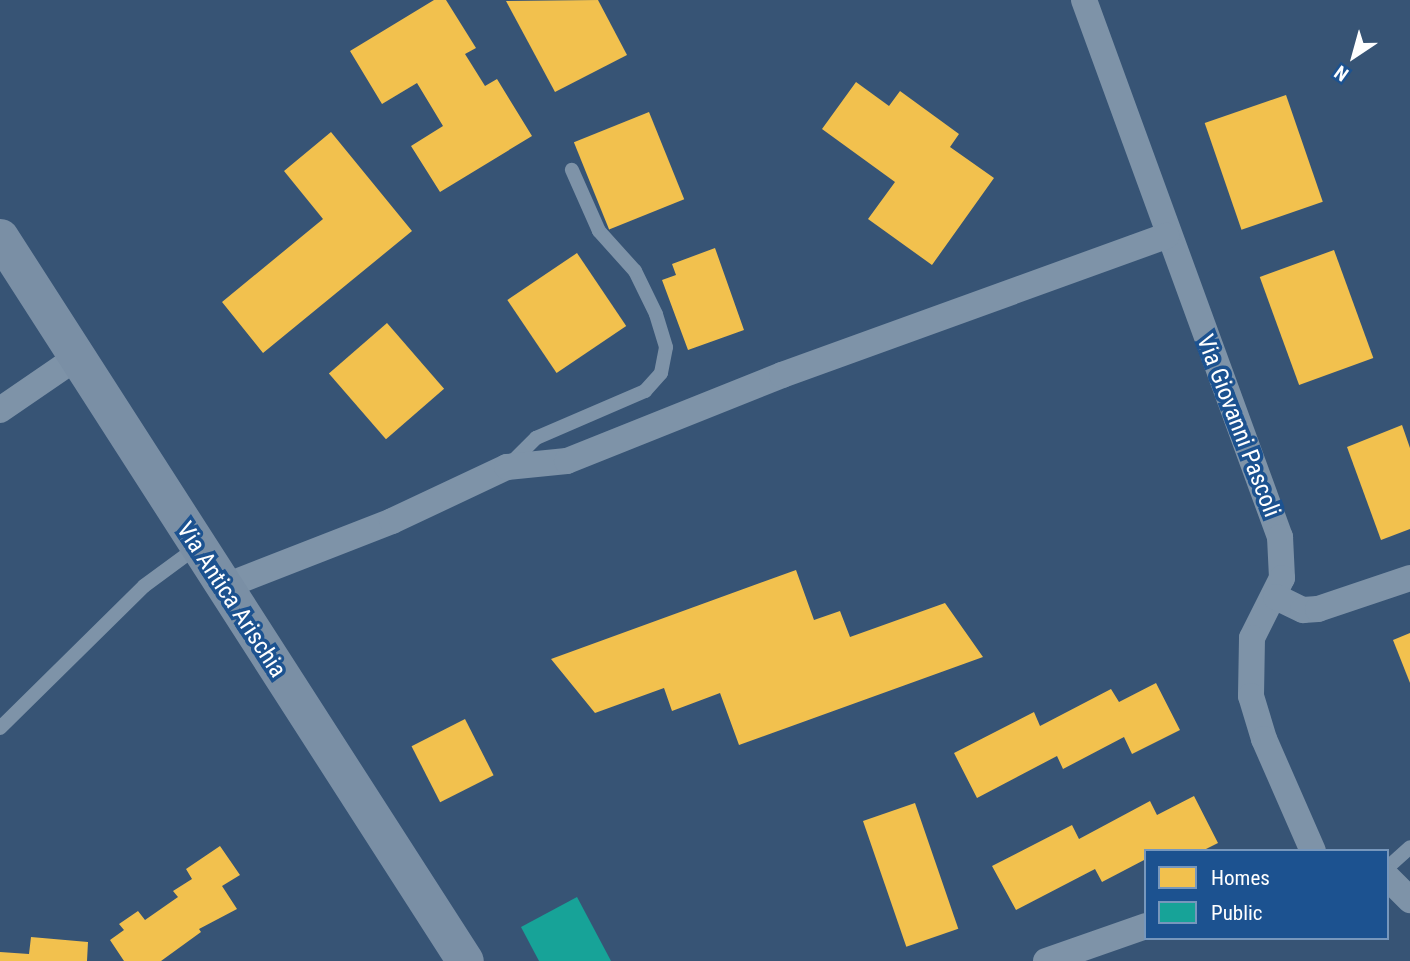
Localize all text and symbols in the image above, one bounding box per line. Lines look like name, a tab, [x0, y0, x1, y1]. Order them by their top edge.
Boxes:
north arrow	[1319, 21, 1389, 91]
text: N	[1330, 61, 1353, 86]
street label: Via Giovanni Pascoli	[1190, 331, 1286, 521]
street label: Via Antica Arischia	[170, 517, 292, 683]
legend	[1144, 849, 1389, 940]
text: Homes	[1211, 866, 1270, 890]
text: Public	[1211, 901, 1263, 925]

